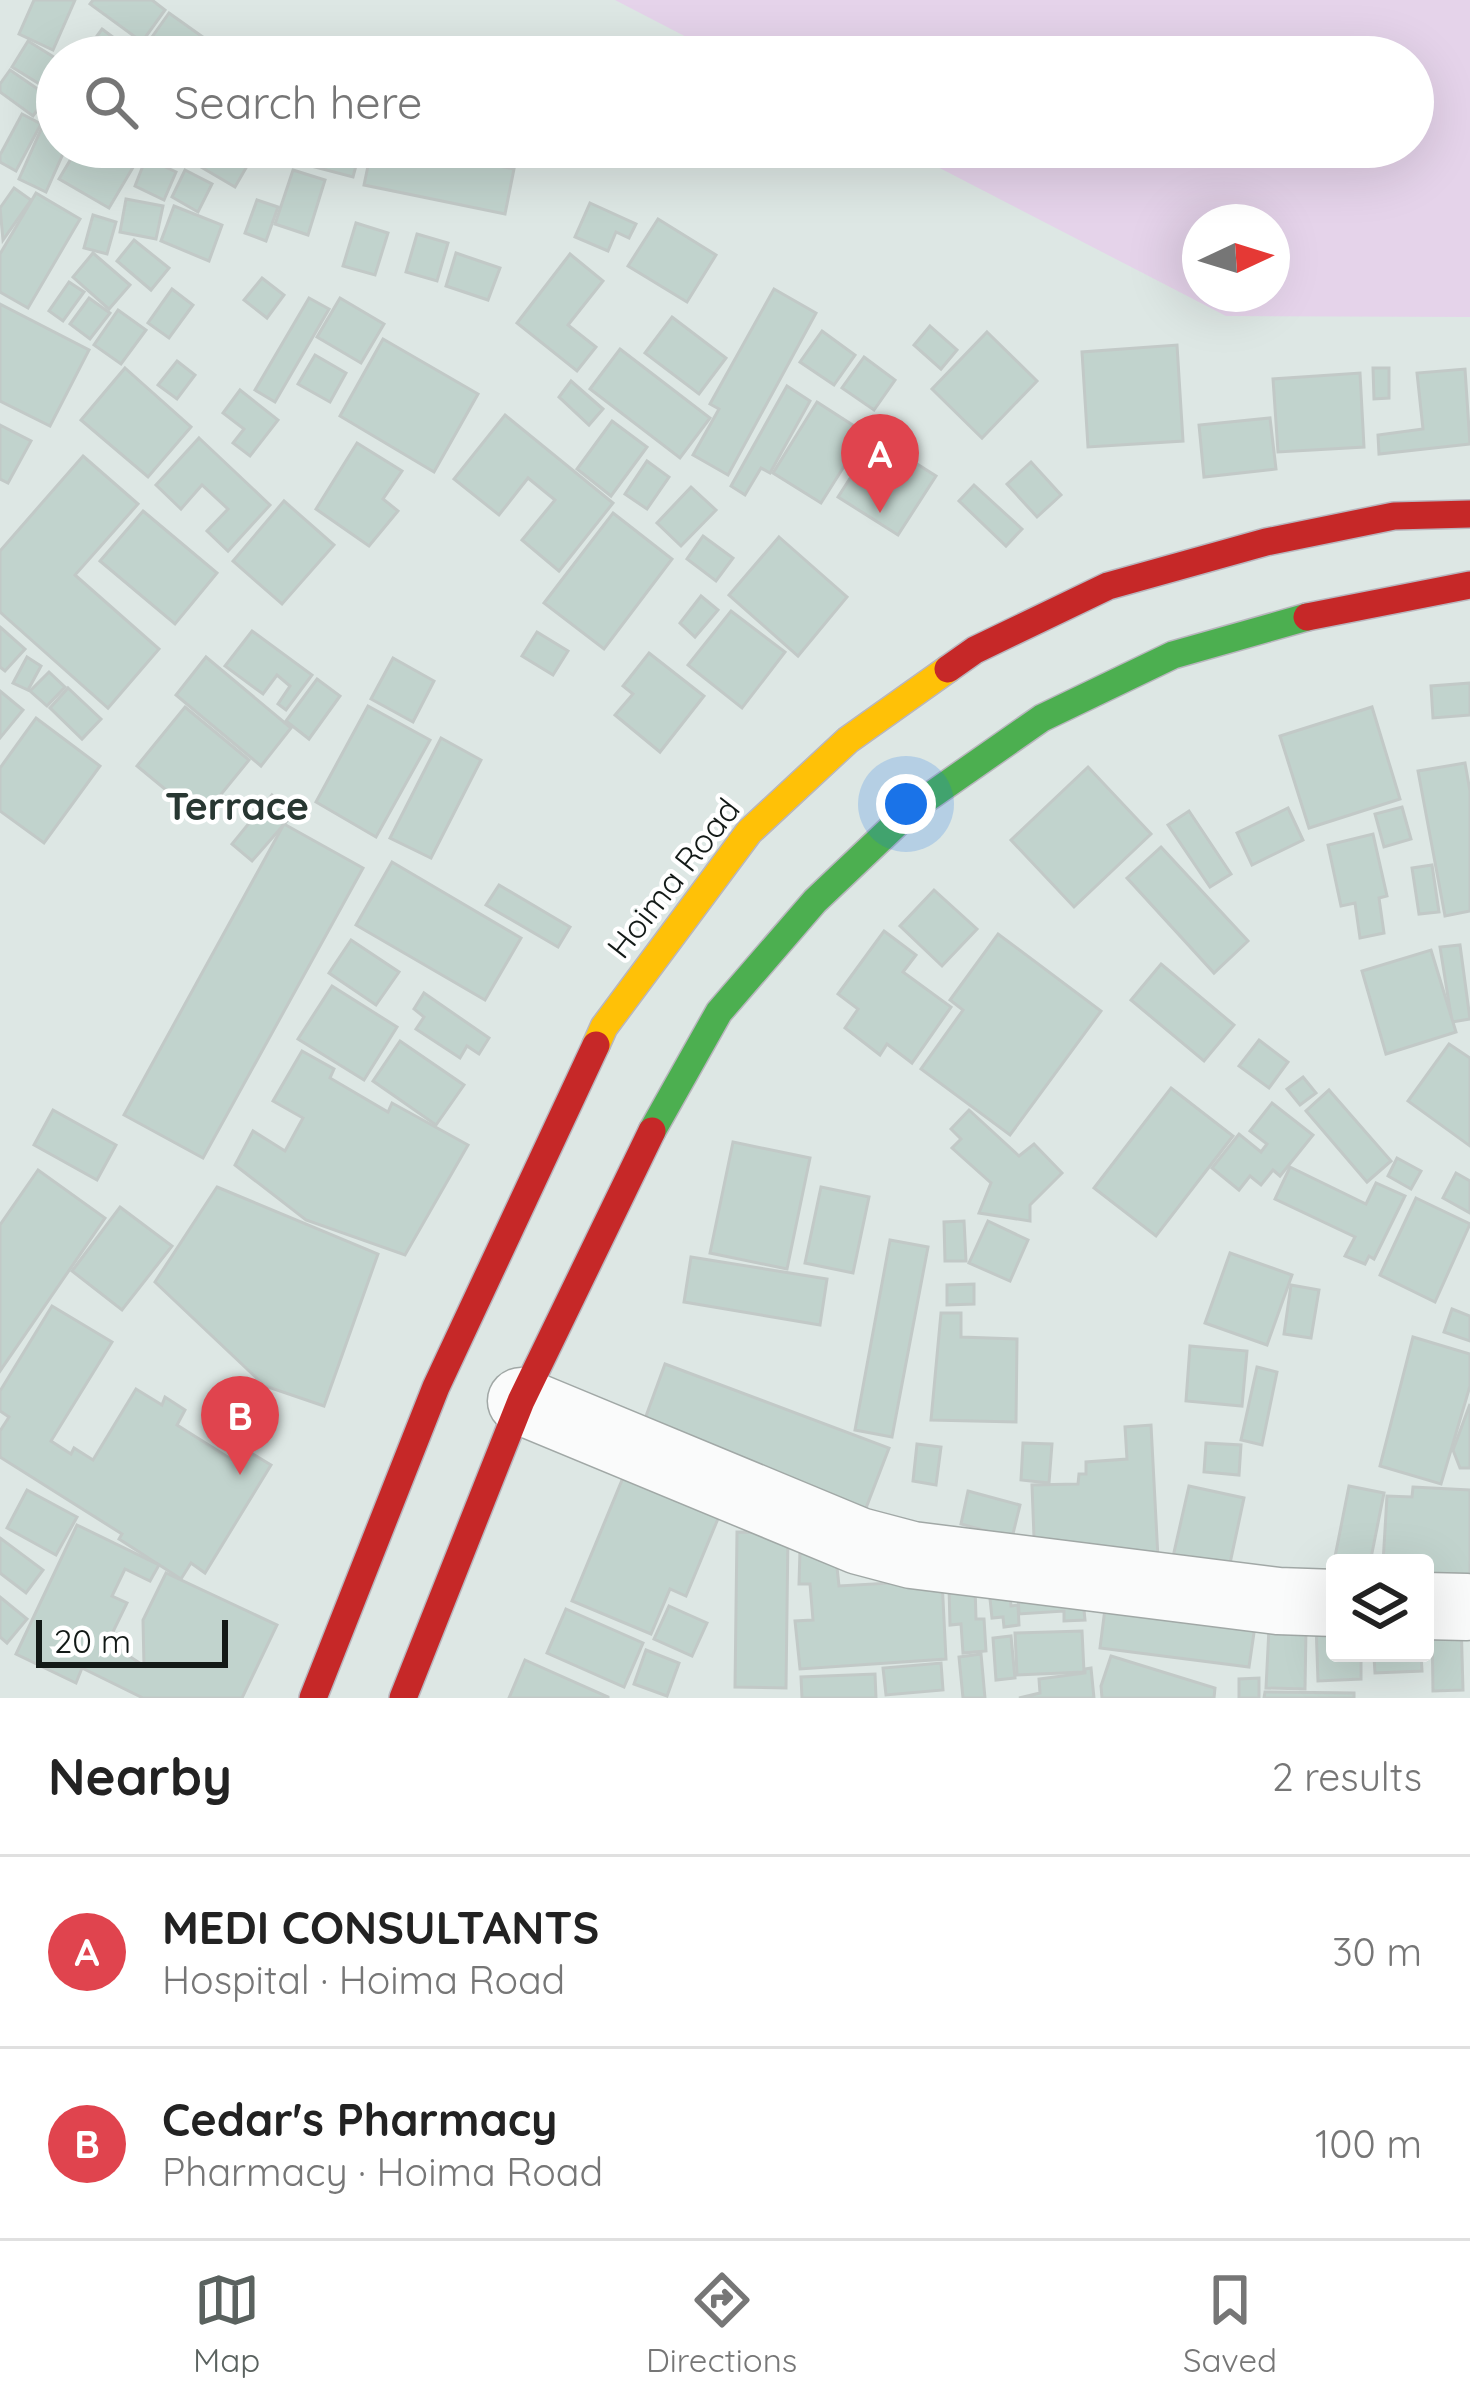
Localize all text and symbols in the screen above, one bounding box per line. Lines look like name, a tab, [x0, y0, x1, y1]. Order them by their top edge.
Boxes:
search box	[36, 36, 1434, 168]
icon: search	[78, 69, 144, 135]
text: Search here	[174, 74, 422, 130]
north arrow	[1182, 204, 1290, 312]
pin: A	[841, 414, 919, 513]
your location	[876, 774, 936, 834]
district label: Terrace	[165, 781, 309, 830]
street label: Hoima Road	[597, 790, 748, 966]
pin: B	[201, 1376, 279, 1475]
map controls	[1326, 1554, 1434, 1662]
button: layers	[1326, 1554, 1434, 1662]
scale bar	[36, 1614, 228, 1667]
text: 20 m	[54, 1620, 131, 1661]
text: Nearby	[48, 1744, 232, 1808]
text: 2 results	[1272, 1752, 1422, 1801]
text: MEDI CONSULTANTS	[162, 1899, 599, 1955]
text: A	[75, 1927, 99, 1976]
text: 30 m	[1332, 1927, 1422, 1976]
text: Hospital · Hoima Road	[162, 1955, 565, 2004]
text: Cedar's Pharmacy	[162, 2091, 558, 2147]
text: B	[74, 2119, 100, 2168]
text: 100 m	[1315, 2119, 1422, 2168]
text: Pharmacy · Hoima Road	[162, 2147, 603, 2196]
tab: Map	[193, 2267, 260, 2380]
tab: Directions	[646, 2267, 797, 2380]
tab: Saved	[1183, 2267, 1277, 2380]

